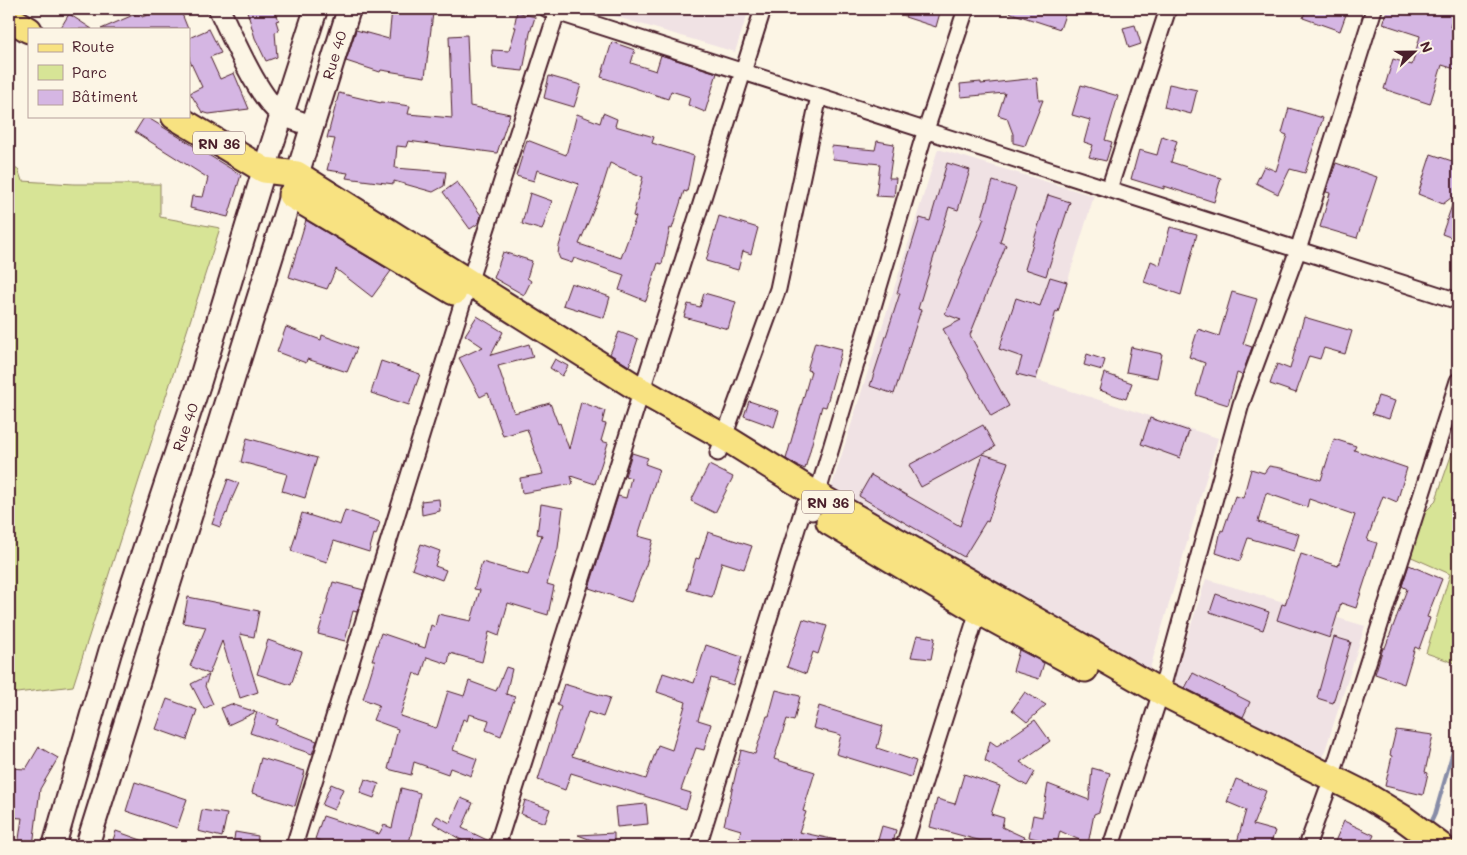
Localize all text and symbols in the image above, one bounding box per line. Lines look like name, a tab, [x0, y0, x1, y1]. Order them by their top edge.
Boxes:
legend	[28, 28, 190, 118]
street label: Rue 40	[317, 28, 351, 82]
north arrow	[1390, 28, 1440, 78]
text: Route	[72, 36, 115, 56]
text: N	[1416, 38, 1437, 55]
text: Parc	[72, 62, 107, 82]
text: Bâtiment	[72, 86, 138, 106]
road number: RN 36	[193, 132, 245, 154]
street label: Rue 40	[167, 400, 203, 454]
road number: RN 36	[802, 491, 854, 514]

